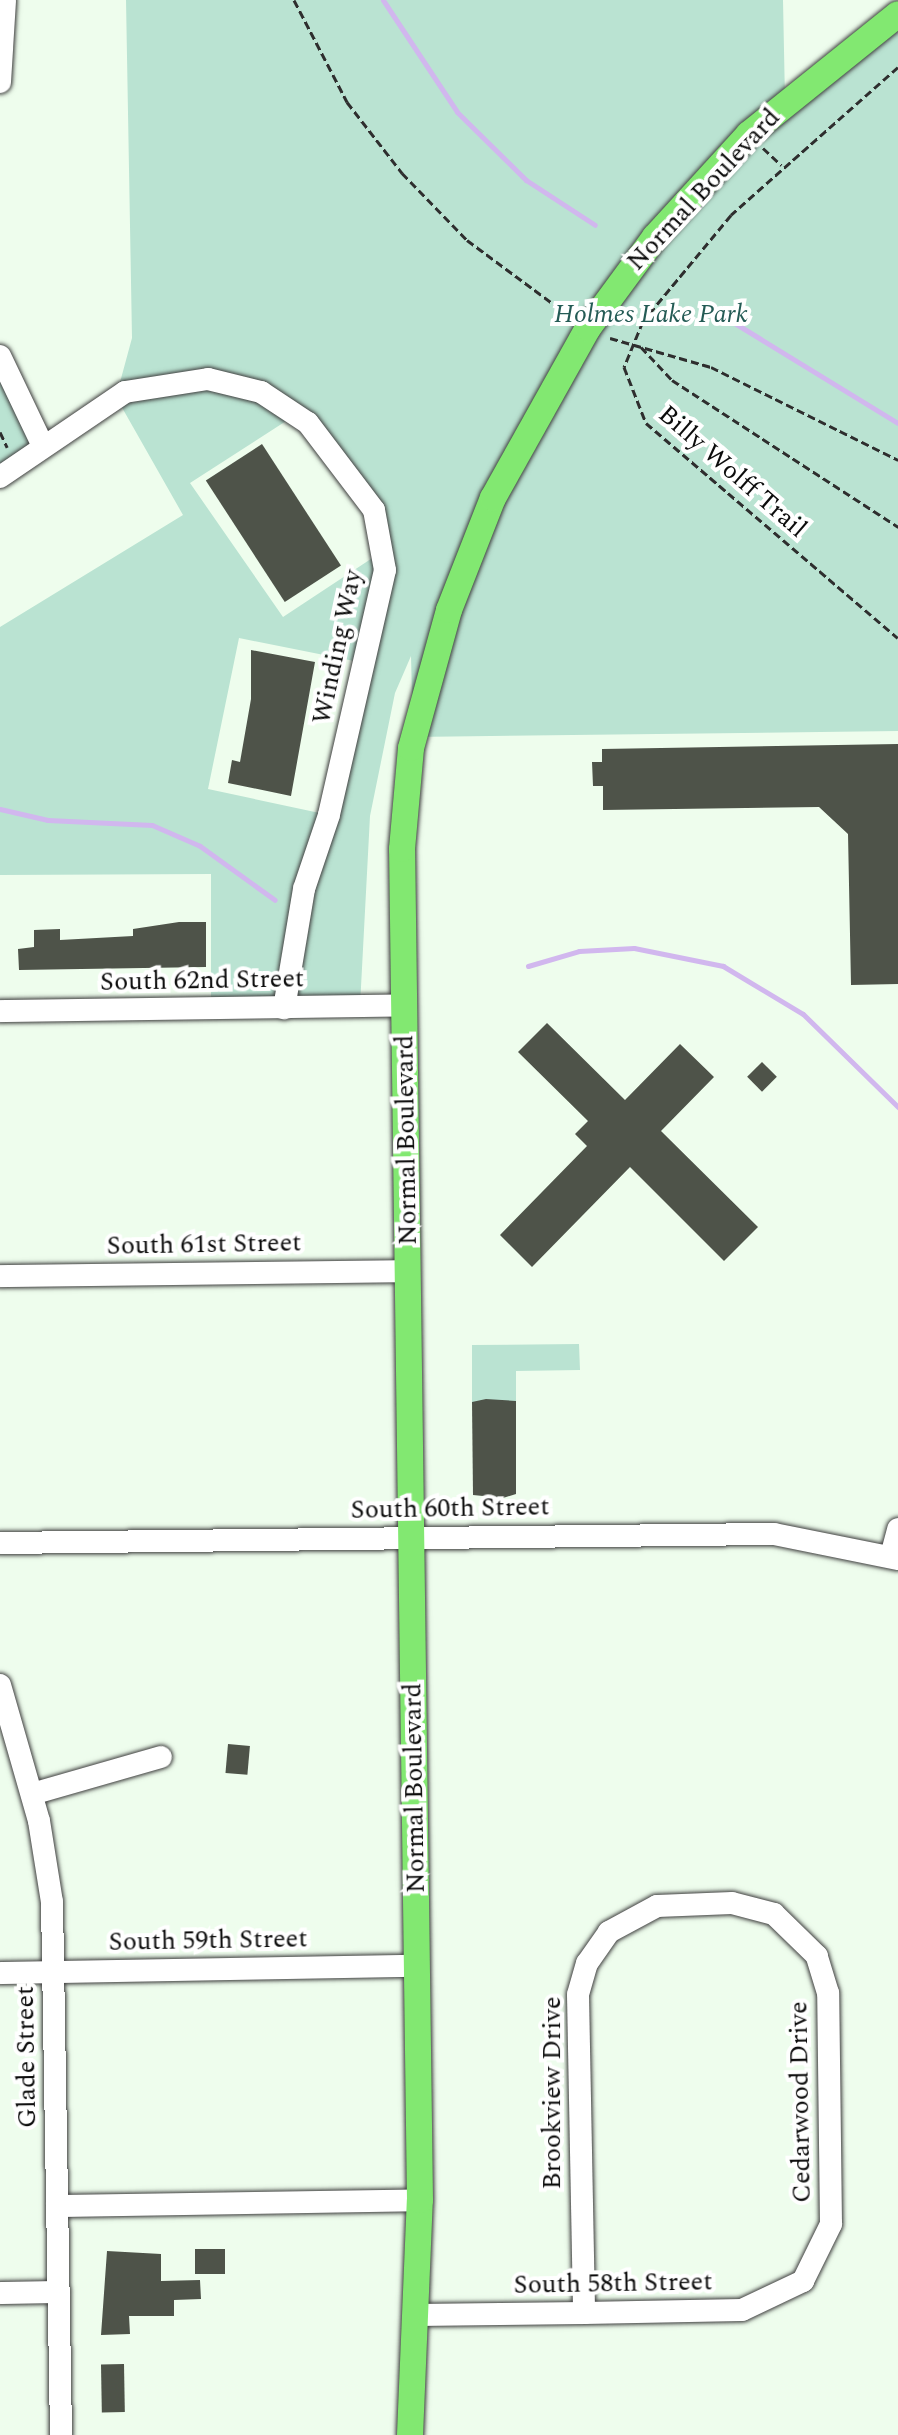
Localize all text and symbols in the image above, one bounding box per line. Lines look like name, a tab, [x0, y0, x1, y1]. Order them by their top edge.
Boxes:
street label: Normal Boulevard	[621, 102, 787, 278]
park label: Holmes Lake Park	[554, 299, 748, 331]
street label: Billy Wolff Trail	[651, 399, 813, 545]
street label: Winding Way	[306, 567, 370, 727]
street label: South 62nd Street	[100, 964, 304, 998]
street label: Normal Boulevard	[390, 1035, 424, 1245]
street label: South 61st Street	[106, 1228, 302, 1262]
street label: South 60th Street	[350, 1492, 550, 1526]
street label: Normal Boulevard	[398, 1683, 432, 1893]
street label: South 59th Street	[108, 1924, 308, 1958]
street label: Glade Street	[10, 1986, 44, 2128]
street label: Brookview Drive	[537, 1996, 569, 2190]
street label: Cedarwood Drive	[784, 2001, 818, 2203]
street label: South 58th Street	[513, 2267, 713, 2301]

